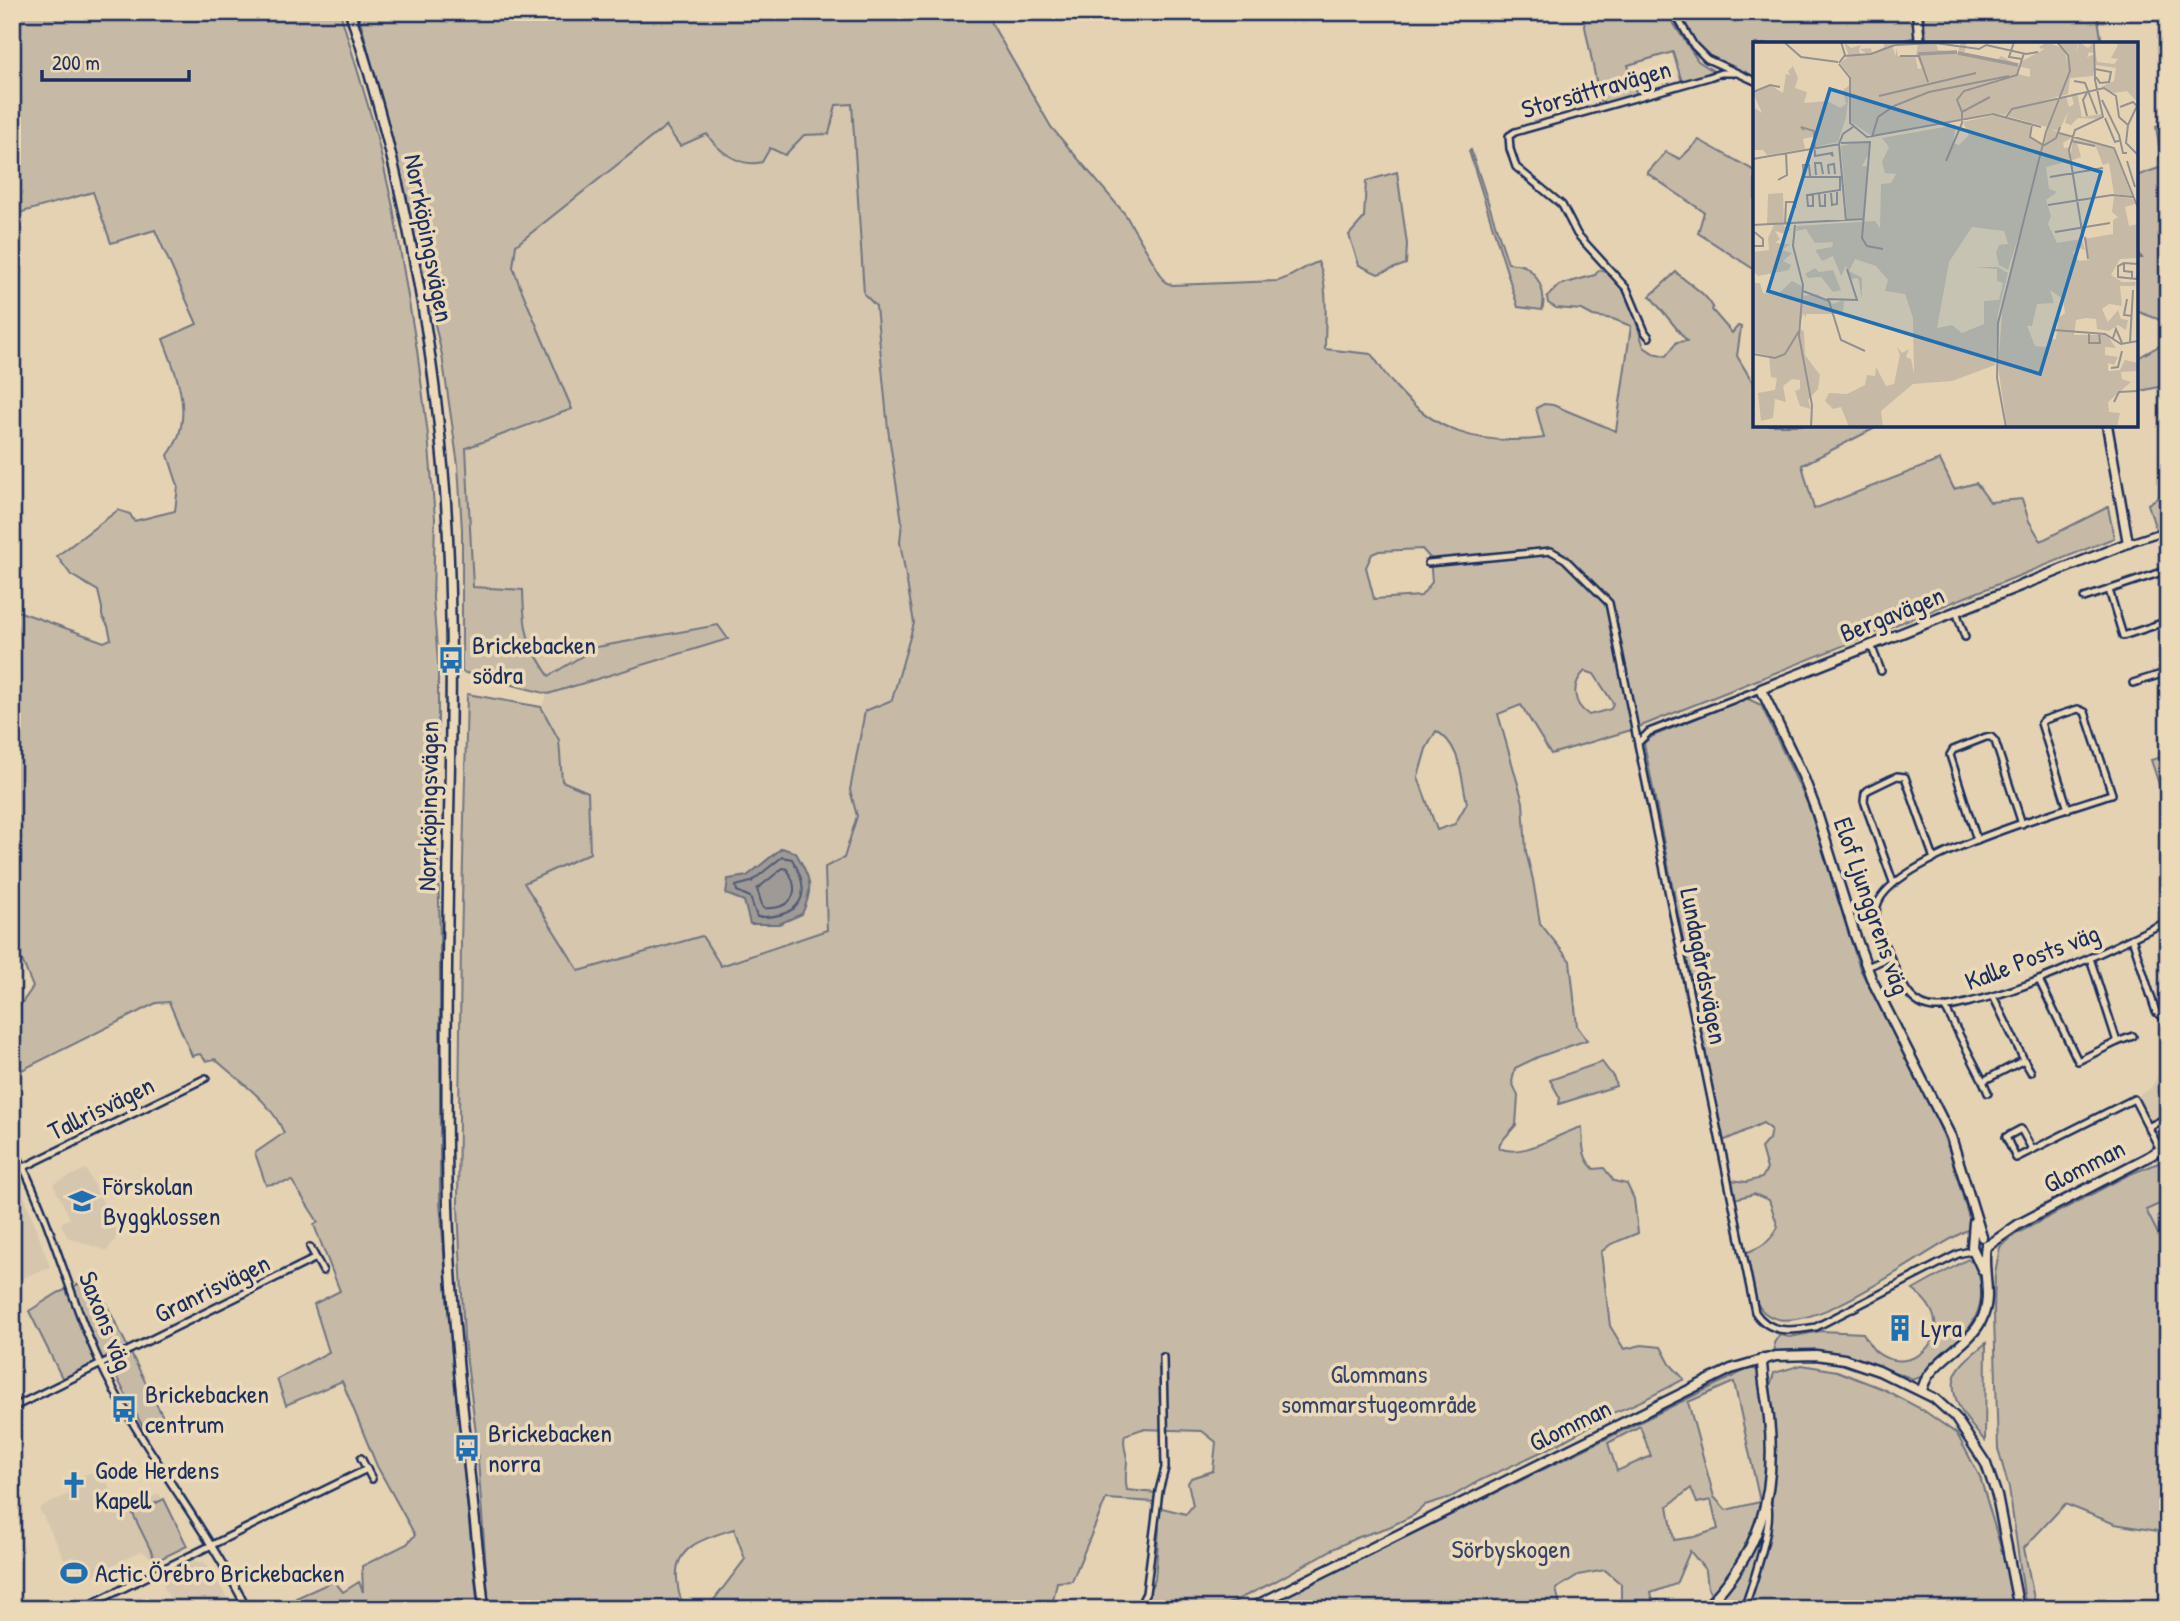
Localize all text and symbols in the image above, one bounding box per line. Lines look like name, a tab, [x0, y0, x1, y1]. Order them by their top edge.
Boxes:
scale bar	[42, 38, 189, 82]
inset map	[1753, 42, 2138, 427]
text: 200 m	[52, 48, 100, 77]
street label: Storsättravägen	[1517, 50, 1675, 127]
street label: Norrköpingsvägen	[396, 151, 463, 325]
street label: Bergavägen	[1834, 577, 1949, 650]
place label: Brickebacken södra	[472, 627, 596, 692]
bus stop icon: Brickebacken södra	[436, 645, 466, 675]
street label: Norrköpingsvägen	[409, 721, 446, 891]
street label: Elof Ljunggrens väg	[1826, 812, 1919, 999]
street label: Lundagårdsvägen	[1672, 885, 1737, 1047]
street label: Kalle Posts väg	[1960, 915, 2104, 998]
street label: Tallrisvägen	[42, 1067, 160, 1148]
street label: Glomman	[2037, 1130, 2131, 1201]
place label: Förskolan Byggklossen	[102, 1168, 221, 1233]
school or university icon: Förskolan Byggklossen	[67, 1186, 97, 1216]
street label: Granrisvägen	[148, 1245, 275, 1331]
street label: Saxons väg	[71, 1266, 142, 1376]
place label: Lyra	[1921, 1310, 1962, 1345]
building icon: Lyra	[1885, 1313, 1915, 1343]
park label: Glommans sommarstugeområde	[1281, 1356, 1477, 1421]
place label: Brickebacken centrum	[145, 1376, 269, 1441]
street label: Glomman	[1523, 1390, 1617, 1459]
bus stop icon: Brickebacken centrum	[109, 1394, 139, 1424]
place label: Brickebacken norra	[488, 1415, 612, 1480]
bus stop icon: Brickebacken norra	[452, 1433, 482, 1463]
place label: Gode Herdens Kapell	[95, 1452, 219, 1517]
church icon: Gode Herdens Kapell	[59, 1470, 89, 1500]
park label: Sörbyskogen	[1451, 1531, 1571, 1566]
place label: Actic Örebro Brickebacken	[95, 1555, 345, 1590]
sports icon: Actic Örebro Brickebacken	[59, 1558, 89, 1588]

